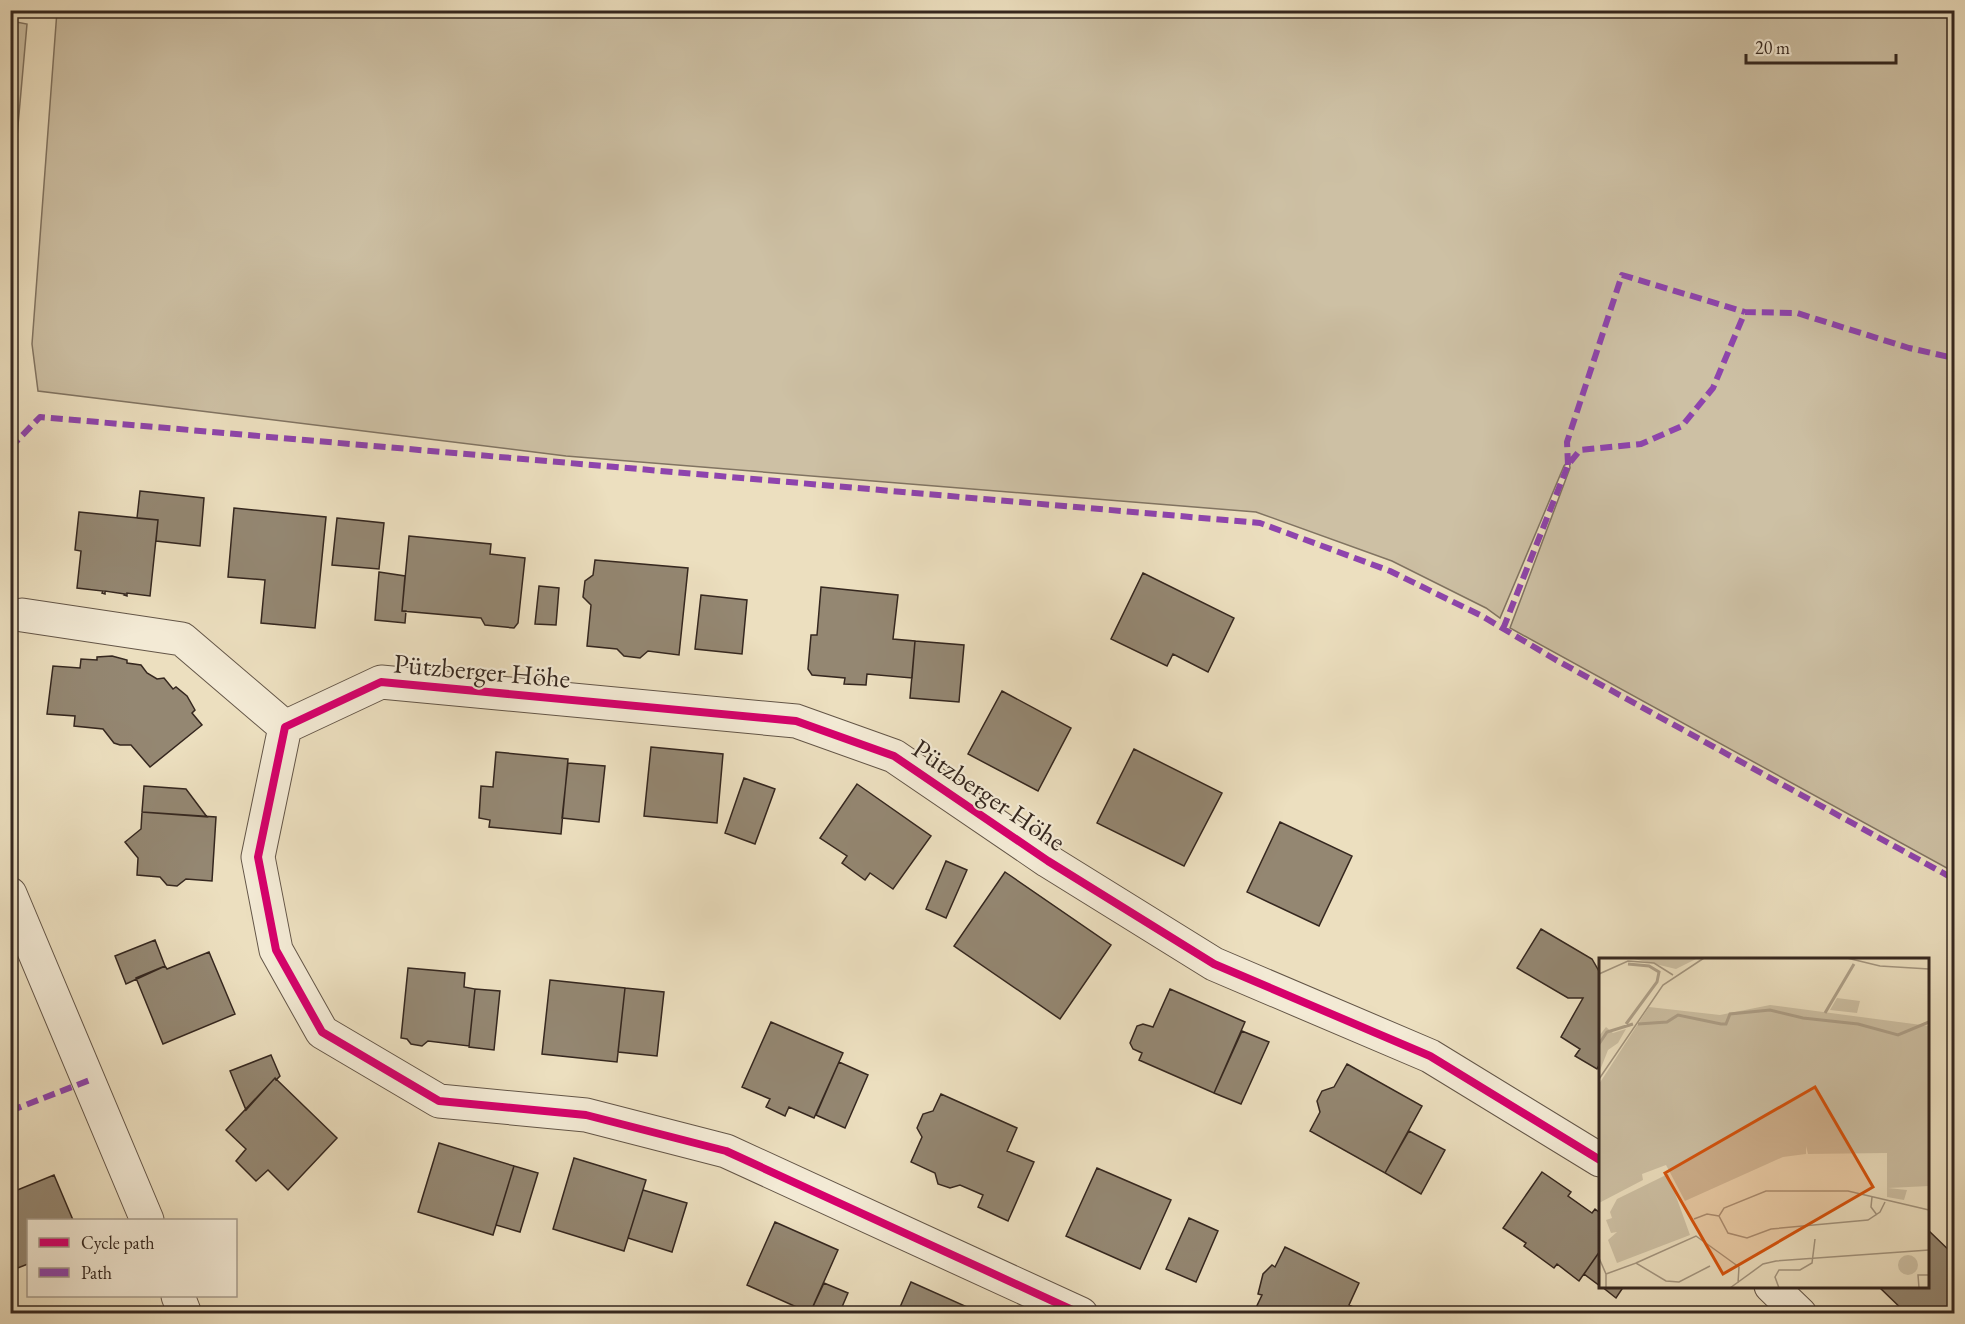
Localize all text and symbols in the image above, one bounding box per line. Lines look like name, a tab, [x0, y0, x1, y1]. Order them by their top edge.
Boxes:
scale bar	[1746, 27, 1896, 65]
text: 20 m	[1755, 36, 1790, 59]
street label: Pützberger Höhe	[392, 645, 572, 696]
street label: Pützberger Höhe	[906, 731, 1073, 859]
inset map	[1599, 958, 1929, 1288]
legend	[27, 1219, 237, 1297]
text: Cycle path	[81, 1231, 155, 1254]
text: Path	[81, 1261, 112, 1284]

